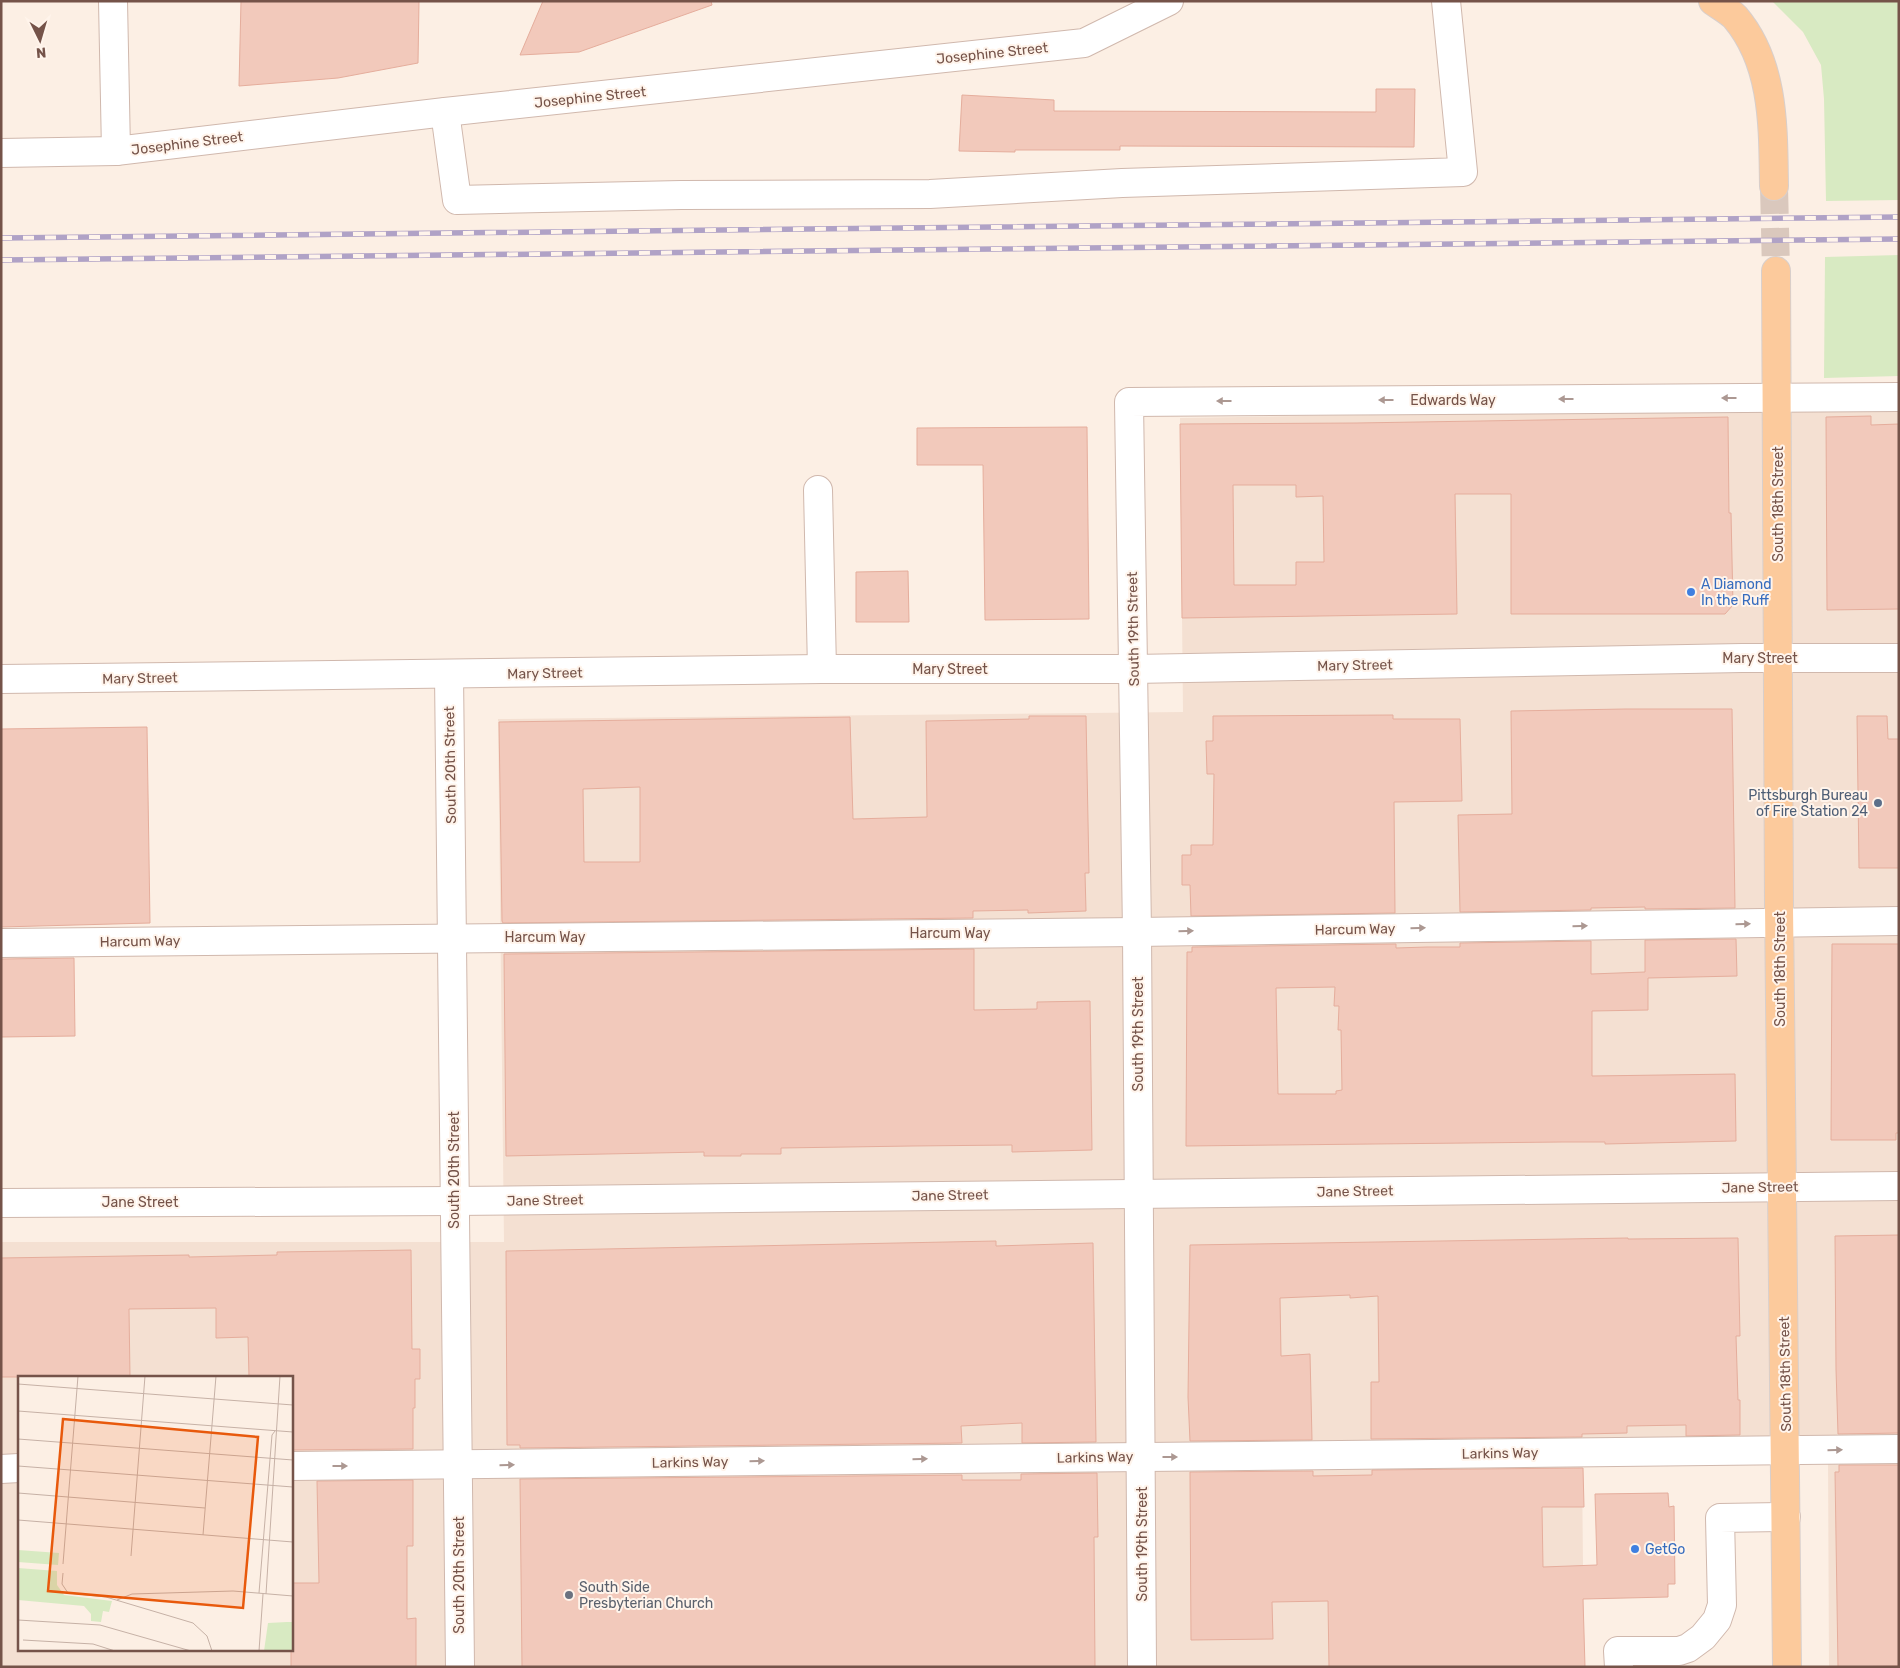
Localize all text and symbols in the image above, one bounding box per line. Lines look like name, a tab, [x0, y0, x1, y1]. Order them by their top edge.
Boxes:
north arrow	[15, 15, 65, 65]
street label: Josephine Street	[935, 39, 1049, 68]
text: N	[35, 44, 47, 61]
street label: Josephine Street	[533, 83, 647, 112]
street label: Josephine Street	[130, 128, 244, 159]
street label: Edwards Way	[1410, 392, 1496, 409]
one-way arrow	[1720, 394, 1736, 402]
one-way arrow	[1558, 395, 1574, 403]
one-way arrow	[1378, 396, 1394, 404]
one-way arrow	[1215, 398, 1231, 406]
street label: South 18th Street	[1770, 446, 1787, 562]
street label: South 19th Street	[1124, 571, 1143, 687]
place label: A Diamond In the Ruff	[1701, 576, 1772, 609]
marker: A Diamond In the Ruff	[1685, 586, 1697, 598]
street label: Mary Street	[1722, 650, 1798, 667]
street label: Mary Street	[1317, 656, 1393, 675]
street label: Mary Street	[912, 661, 988, 678]
street label: Mary Street	[507, 664, 583, 683]
street label: Mary Street	[102, 669, 178, 688]
street label: South 20th Street	[441, 706, 460, 824]
place label: Pittsburgh Bureau of Fire Station 24	[1748, 787, 1868, 820]
marker: Pittsburgh Bureau of Fire Station 24	[1872, 797, 1884, 809]
street label: South 18th Street	[1772, 911, 1789, 1027]
street label: Harcum Way	[1314, 920, 1396, 939]
one-way arrow	[1735, 920, 1751, 928]
one-way arrow	[1573, 922, 1589, 930]
one-way arrow	[1410, 924, 1426, 932]
street label: Harcum Way	[910, 925, 991, 942]
one-way arrow	[1178, 927, 1194, 935]
street label: Harcum Way	[505, 929, 586, 946]
street label: Harcum Way	[99, 932, 181, 951]
street label: South 19th Street	[1130, 976, 1147, 1091]
street label: South 20th Street	[446, 1111, 463, 1229]
street label: Jane Street	[1721, 1178, 1799, 1197]
street label: Jane Street	[1316, 1182, 1394, 1201]
street label: Jane Street	[911, 1186, 989, 1205]
street label: Jane Street	[506, 1191, 584, 1210]
street label: Jane Street	[102, 1194, 179, 1211]
street label: South 18th Street	[1776, 1316, 1795, 1432]
inset map	[18, 1376, 292, 1650]
street label: Larkins Way	[1462, 1444, 1539, 1463]
one-way arrow	[1827, 1446, 1843, 1454]
street label: Larkins Way	[1057, 1448, 1134, 1467]
street label: Larkins Way	[652, 1453, 729, 1472]
one-way arrow	[1162, 1453, 1178, 1461]
one-way arrow	[912, 1455, 928, 1463]
one-way arrow	[749, 1457, 765, 1465]
one-way arrow	[499, 1461, 515, 1469]
one-way arrow	[332, 1462, 348, 1470]
street label: South 19th Street	[1134, 1486, 1151, 1601]
street label: South 20th Street	[451, 1516, 468, 1634]
place label: GetGo	[1645, 1541, 1685, 1558]
marker: GetGo	[1629, 1543, 1641, 1555]
place label: South Side Presbyterian Church	[579, 1579, 713, 1612]
marker: South Side Presbyterian Church	[563, 1589, 575, 1601]

